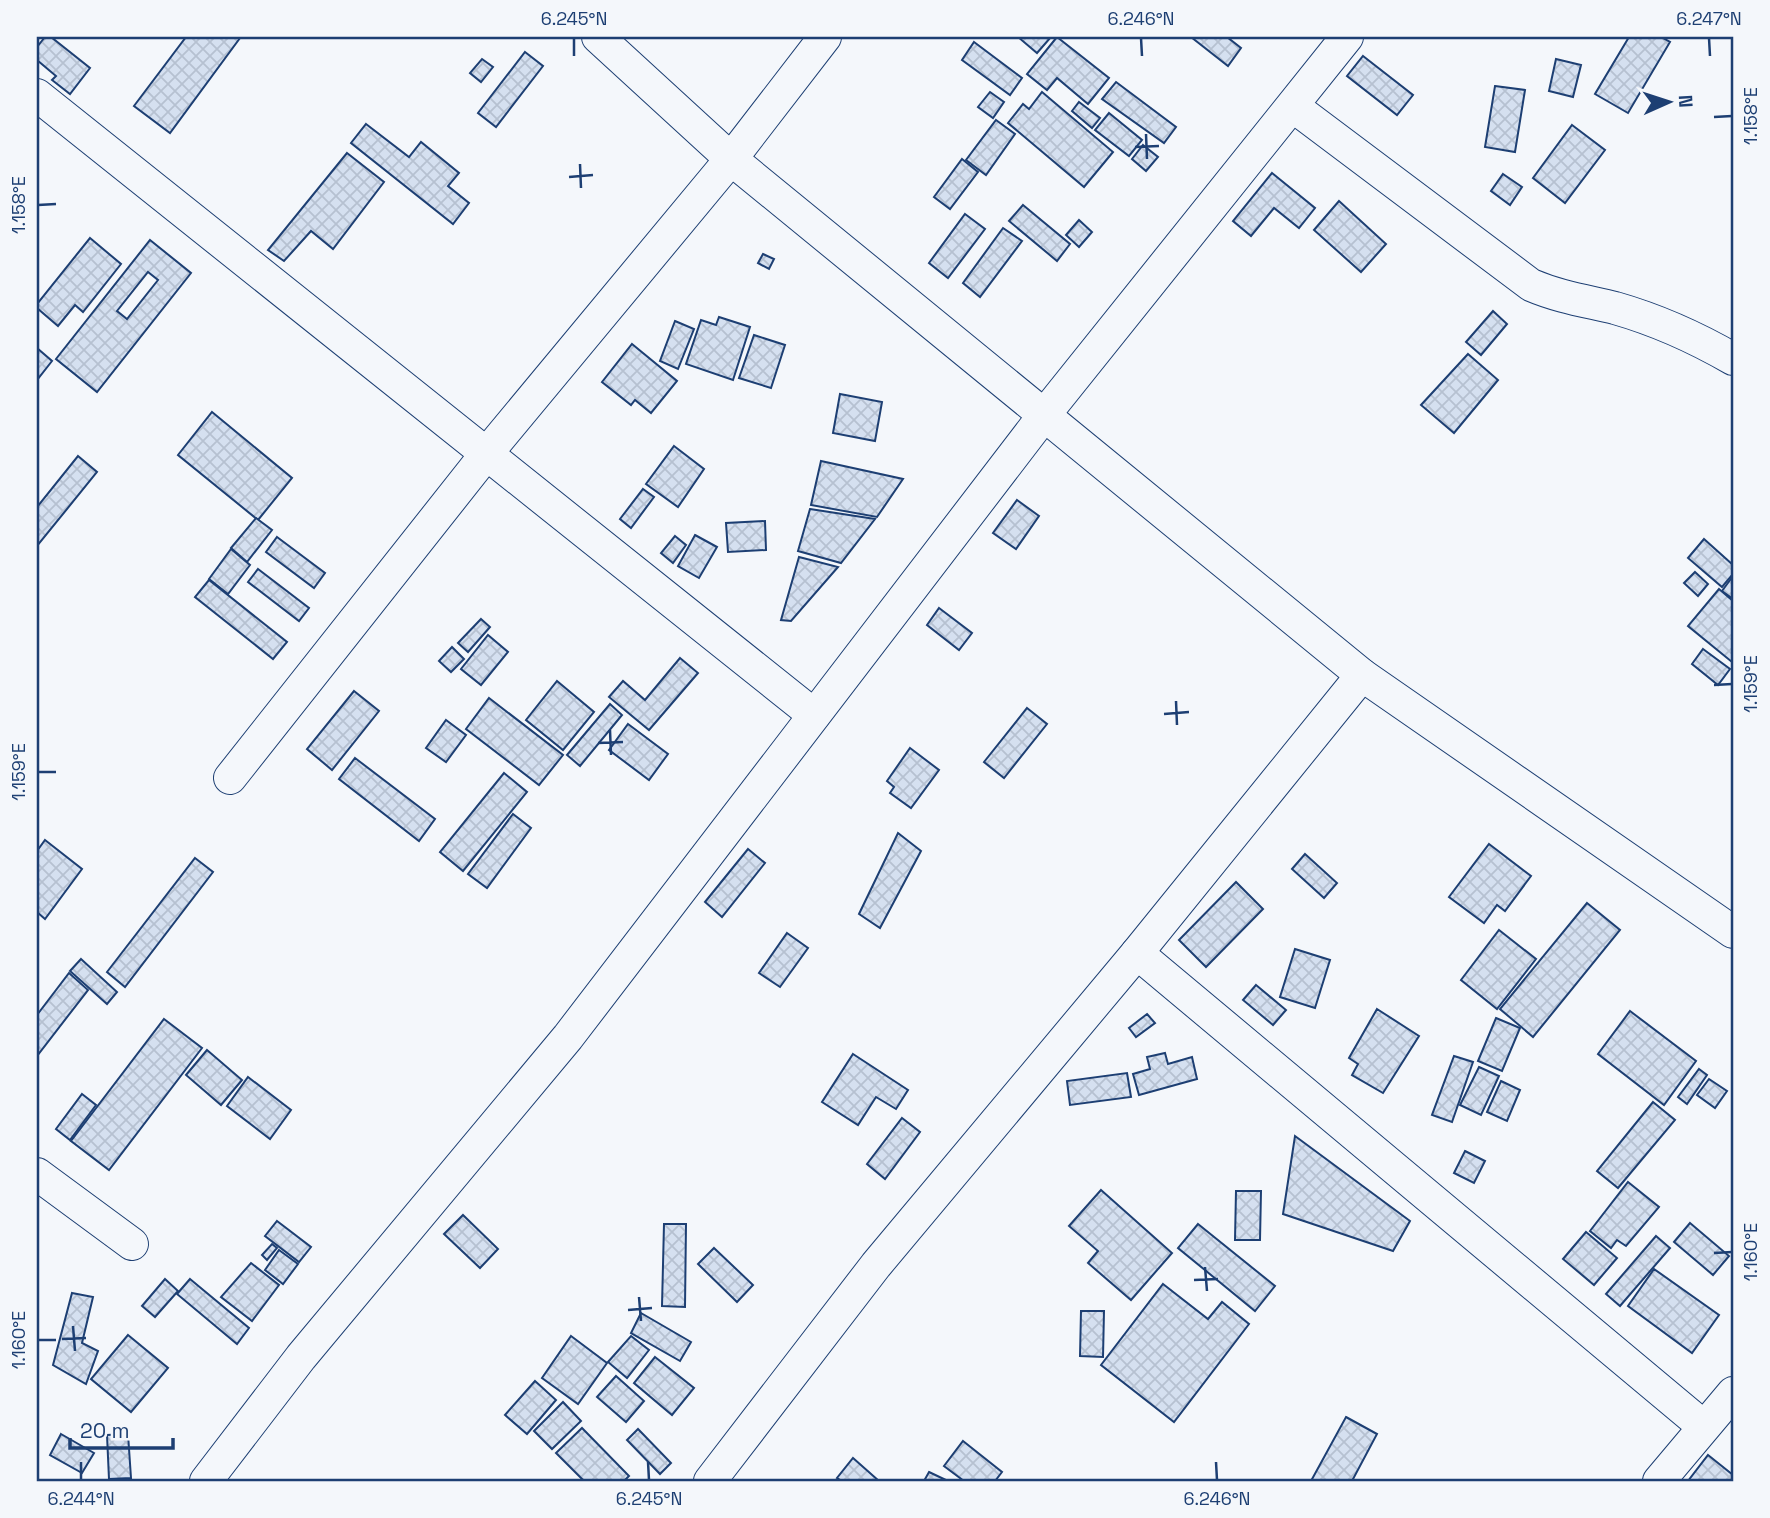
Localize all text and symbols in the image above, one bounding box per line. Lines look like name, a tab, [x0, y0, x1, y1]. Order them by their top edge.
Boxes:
text: 6.245°N	[541, 7, 607, 30]
text: 6.246°N	[1108, 7, 1174, 30]
text: 6.247°N	[1676, 7, 1742, 30]
north arrow	[1634, 66, 1704, 136]
text: 1.158°E	[1739, 87, 1762, 145]
text: N	[1673, 94, 1698, 108]
text: 1.158°E	[7, 176, 30, 234]
text: 1.159°E	[1739, 655, 1762, 713]
text: 1.159°E	[7, 743, 30, 801]
text: 1.160°E	[1739, 1223, 1762, 1281]
text: 1.160°E	[7, 1311, 30, 1369]
scale bar	[70, 1406, 173, 1450]
text: 20 m	[80, 1417, 130, 1444]
text: 6.244°N	[47, 1487, 115, 1510]
text: 6.245°N	[616, 1487, 682, 1510]
text: 6.246°N	[1184, 1487, 1250, 1510]

